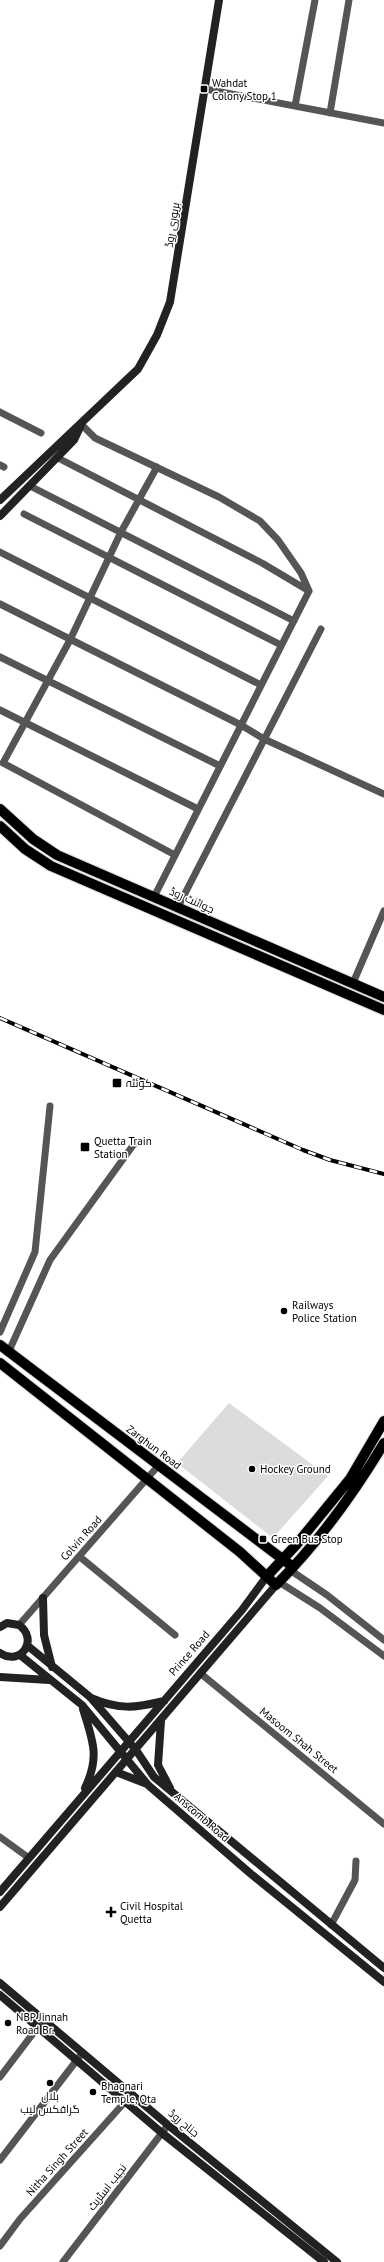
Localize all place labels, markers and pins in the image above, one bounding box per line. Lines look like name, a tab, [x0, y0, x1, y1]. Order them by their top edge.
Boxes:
place label: Wahdat Colony Stop 1	[212, 76, 277, 103]
marker: Wahdat Colony Stop 1	[199, 84, 209, 94]
place label: کوئٹہ	[126, 1076, 152, 1090]
marker: کوئٹہ	[111, 1077, 123, 1089]
place label: Quetta Train Station	[94, 1134, 152, 1161]
marker: Quetta Train Station	[79, 1141, 91, 1153]
place label: Railways Police Station	[292, 1298, 357, 1325]
marker: Railways Police Station	[279, 1306, 289, 1316]
place label: Hockey Ground	[260, 1462, 331, 1476]
marker: Hockey Ground	[247, 1464, 257, 1474]
place label: Green Bus Stop	[271, 1532, 343, 1546]
marker: Green Bus Stop	[258, 1534, 268, 1544]
place label: Civil Hospital Quetta	[120, 1899, 184, 1926]
marker: Civil Hospital Quetta	[105, 1906, 117, 1918]
place label: NBP Jinnah Road Br.	[16, 2010, 68, 2037]
marker: NBP Jinnah Road Br.	[3, 2018, 13, 2028]
marker: بلال گرافکس لیب	[45, 2078, 55, 2088]
place label: Bhagnari Temple, Qta	[101, 2079, 156, 2106]
marker: Bhagnari Temple, Qta	[88, 2087, 98, 2097]
place label: بلال گرافکس لیب	[20, 2089, 80, 2116]

